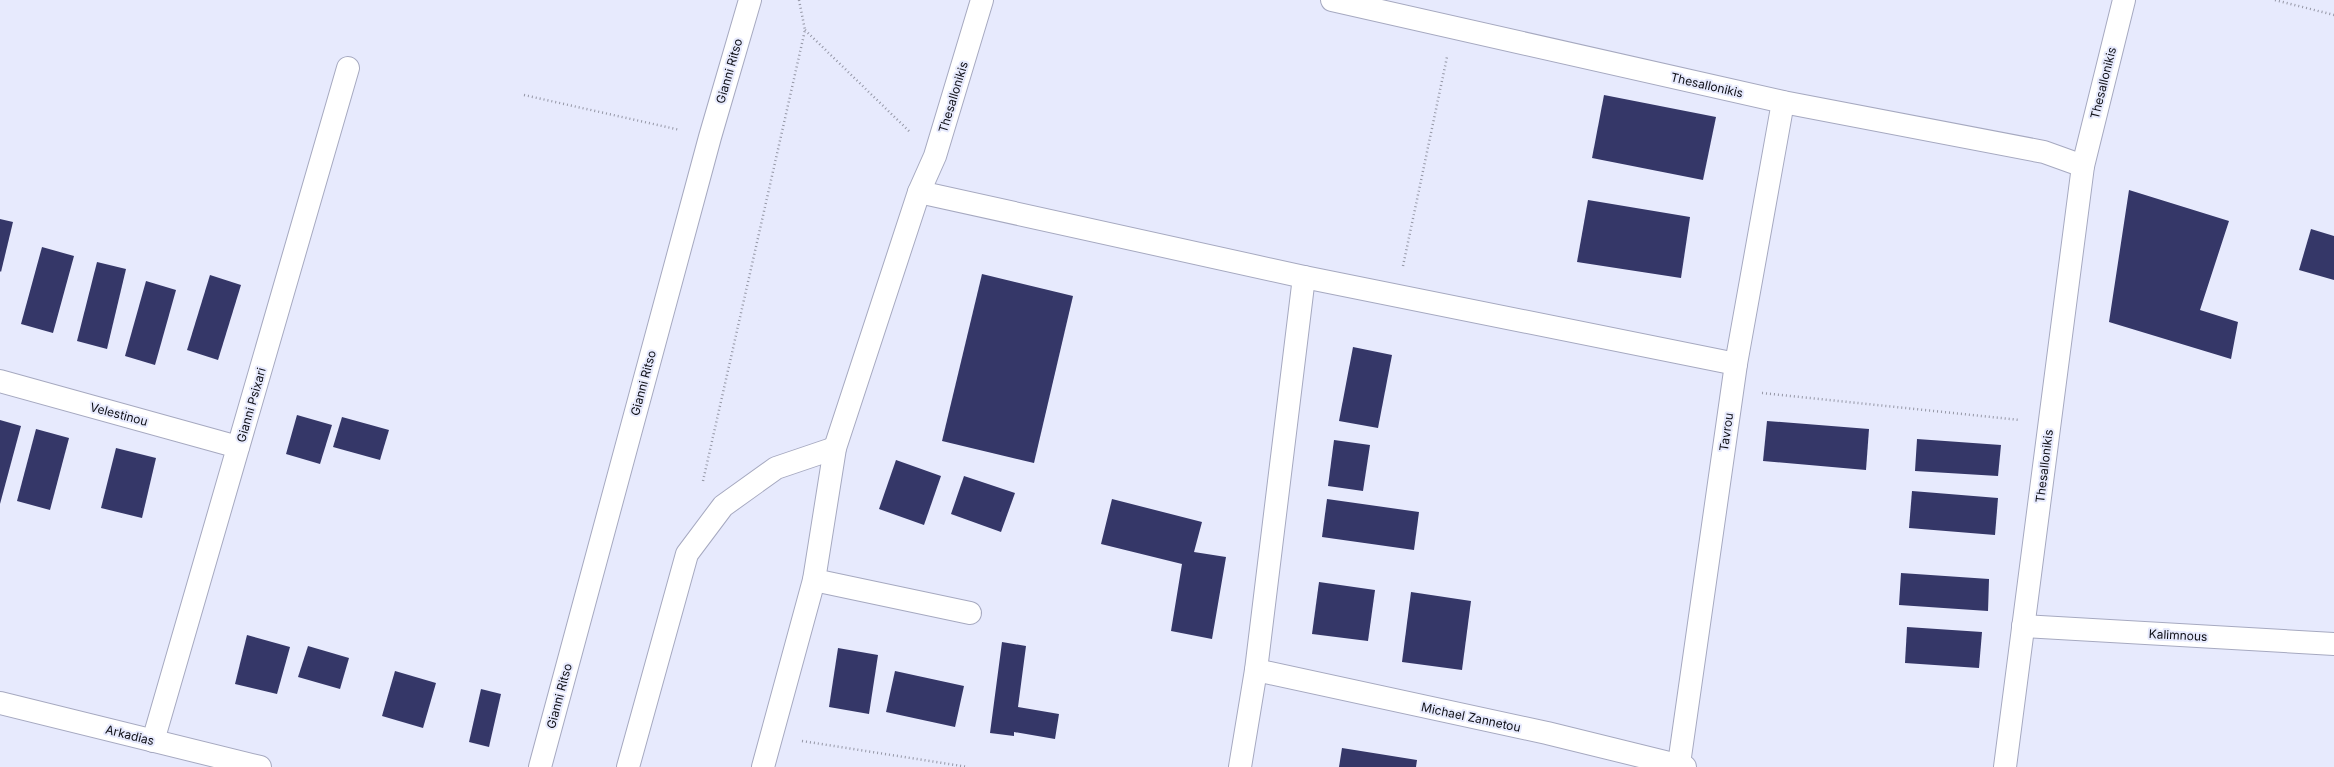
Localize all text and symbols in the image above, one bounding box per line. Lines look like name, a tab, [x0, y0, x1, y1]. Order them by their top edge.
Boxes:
street label: Gianni Ritso	[713, 37, 745, 105]
street label: Thesallonikis	[2087, 45, 2119, 121]
street label: Thesallonikis	[935, 60, 971, 134]
street label: Thesallonikis	[1669, 69, 1745, 101]
street label: Gianni Ritso	[627, 349, 659, 417]
street label: Gianni Psixari	[233, 366, 269, 444]
street label: Velestinou	[89, 399, 149, 429]
street label: Tavrou	[1716, 412, 1736, 452]
street label: Thesallonikis	[2032, 428, 2056, 504]
street label: Kalimnous	[2148, 626, 2208, 644]
street label: Gianni Ritso	[543, 662, 575, 730]
street label: Michael Zannetou	[1420, 699, 1522, 735]
street label: Arkadias	[104, 722, 156, 748]

